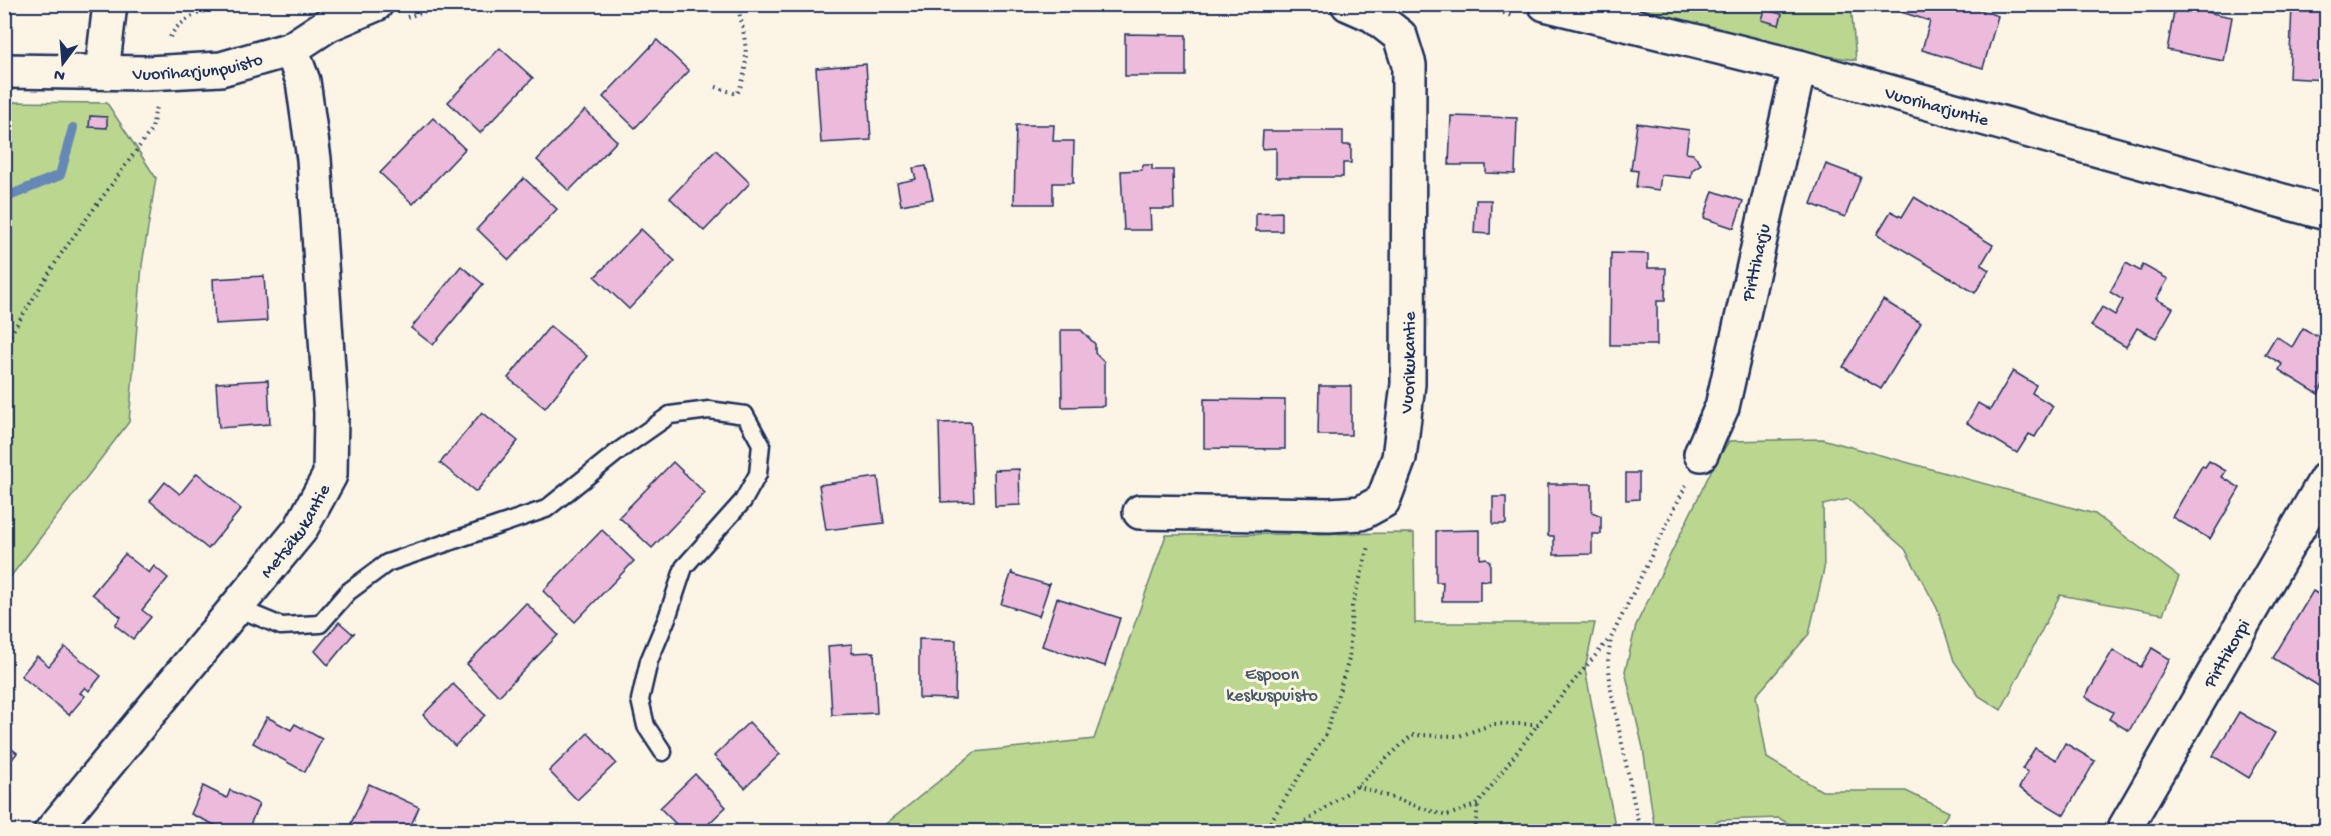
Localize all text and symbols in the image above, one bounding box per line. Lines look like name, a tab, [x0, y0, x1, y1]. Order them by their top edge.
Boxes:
north arrow	[33, 33, 93, 93]
street label: Vuoriharjunpuisto	[131, 50, 265, 86]
text: N	[52, 63, 67, 85]
street label: Vuoriharjuntie	[1881, 83, 1991, 132]
street label: Pirttiharju	[1738, 222, 1776, 304]
street label: Vuorikukantie	[1396, 311, 1421, 416]
street label: Metsäkukantie	[257, 481, 336, 583]
street label: Pirttikorpi	[2200, 616, 2256, 693]
park label: Espoon keskuspuisto	[1226, 665, 1318, 707]

